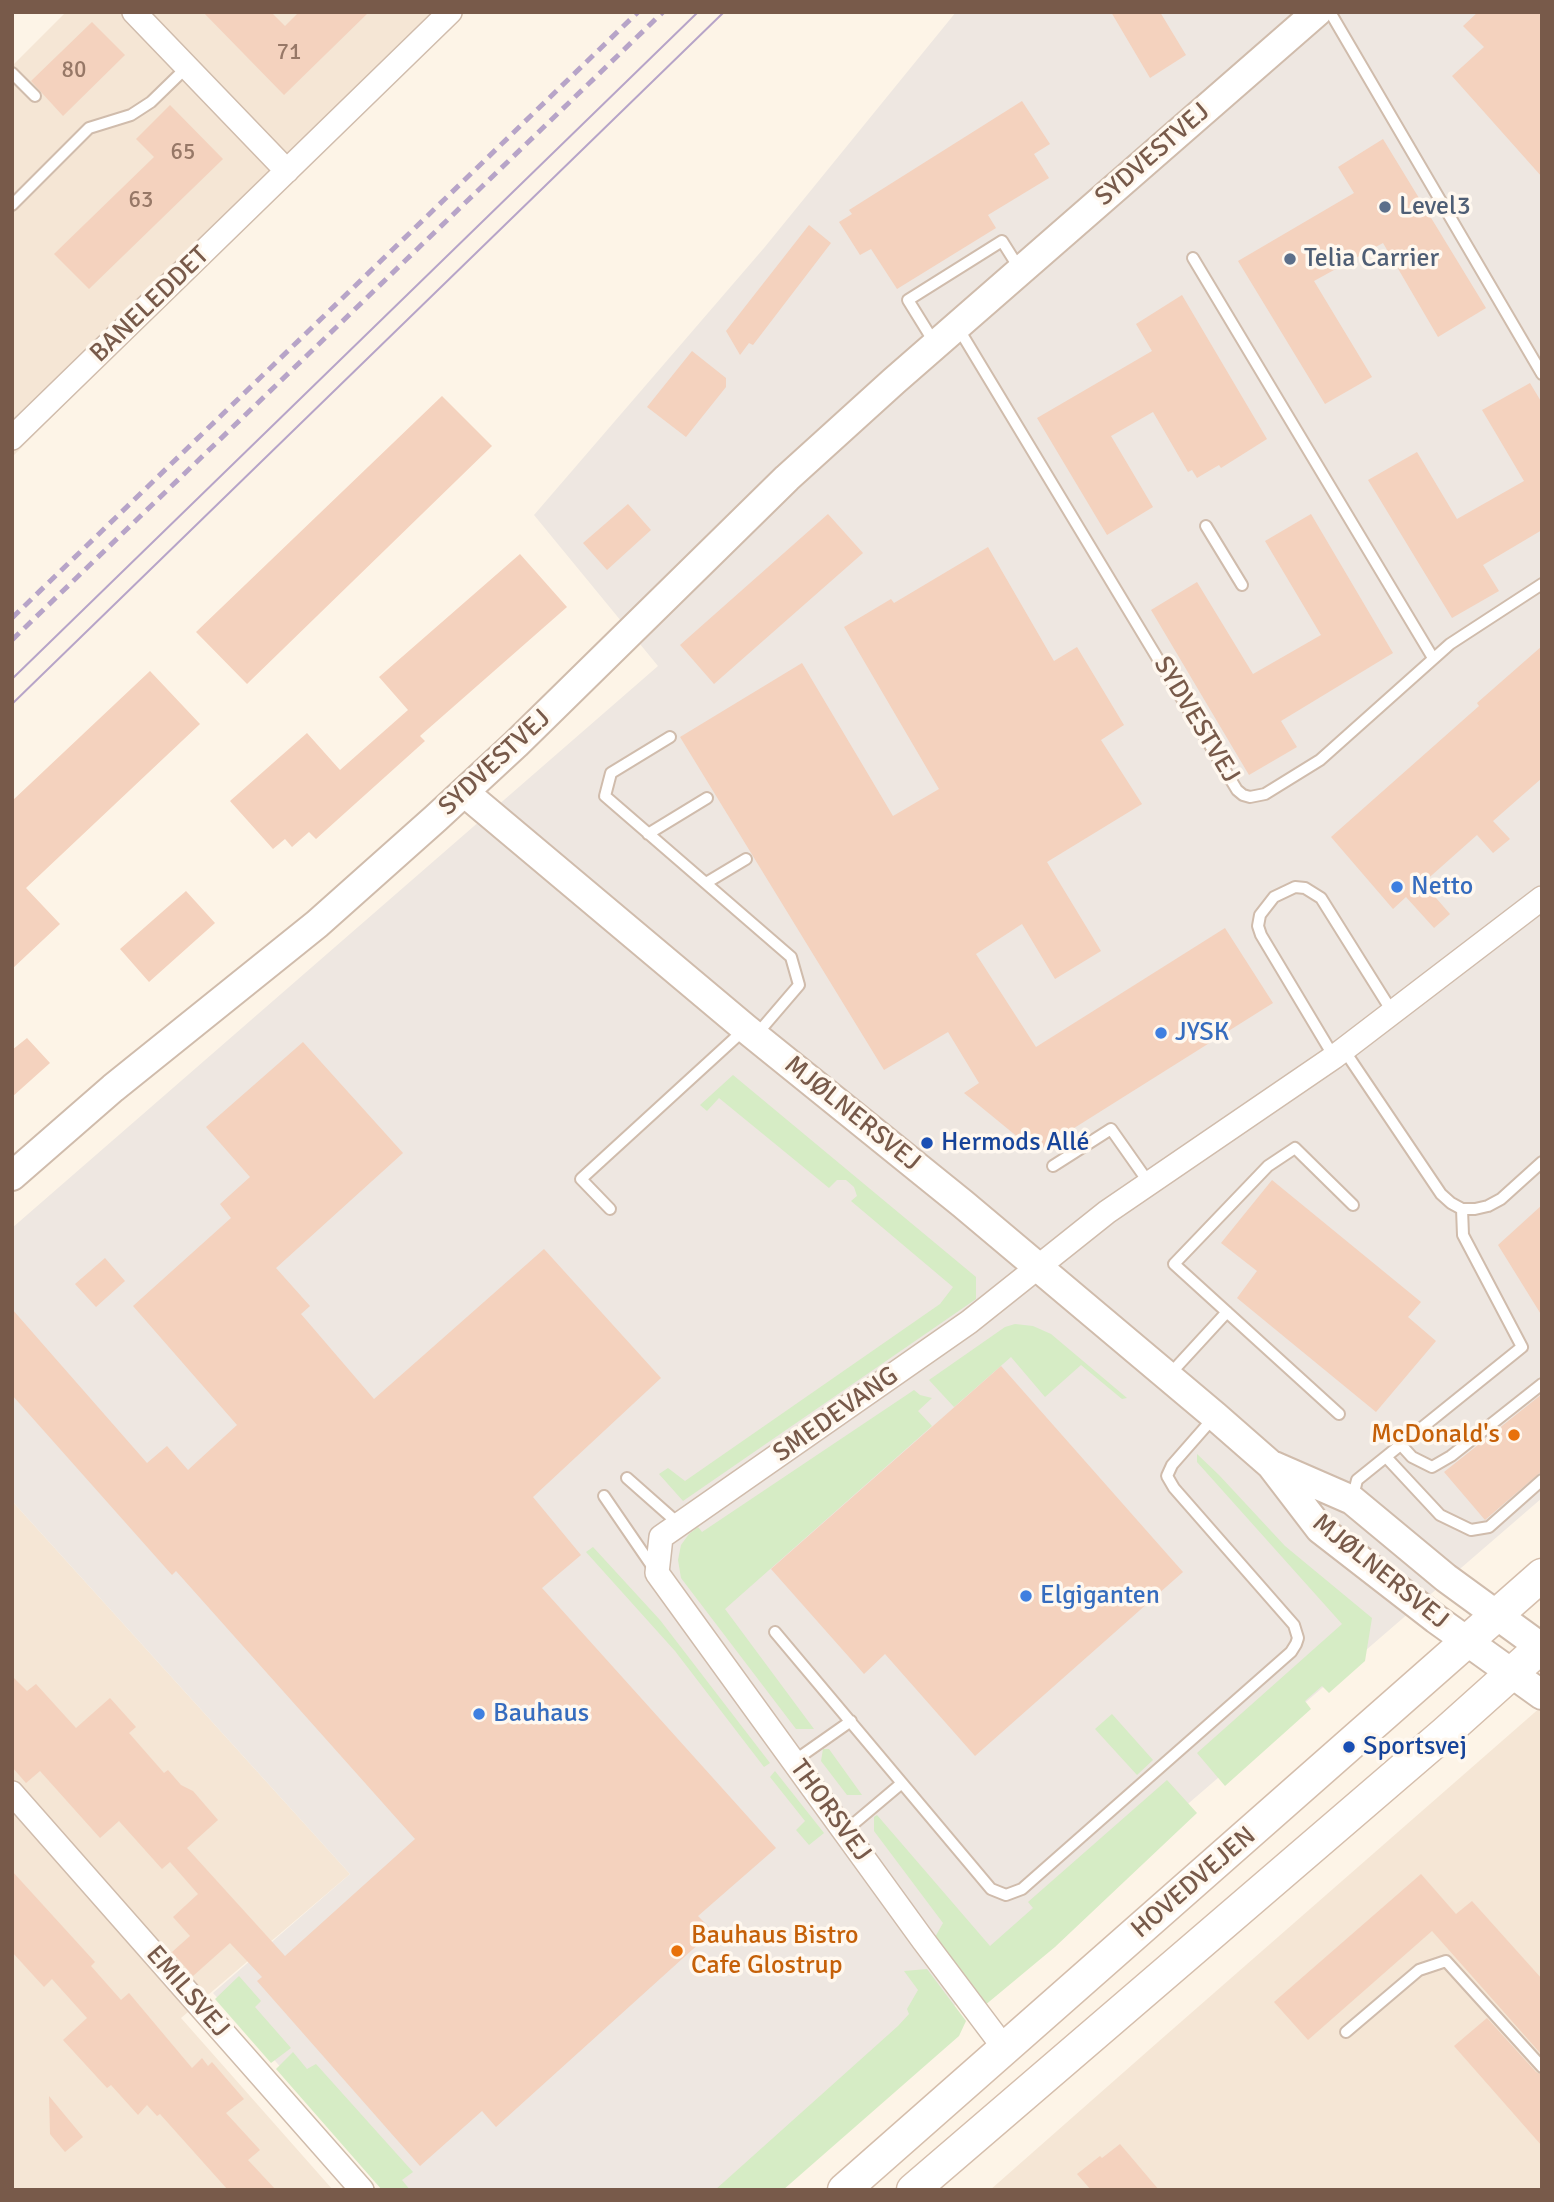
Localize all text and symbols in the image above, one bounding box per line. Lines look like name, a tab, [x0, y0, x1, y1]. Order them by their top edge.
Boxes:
house number: 71	[277, 39, 301, 67]
house number: 80	[62, 57, 86, 85]
street label: SYDVESTVEJ	[1089, 97, 1217, 213]
house number: 65	[171, 139, 195, 167]
house number: 63	[129, 187, 153, 215]
place label: Level3	[1399, 191, 1471, 223]
marker: Level3	[1377, 199, 1393, 215]
street label: BANELEDDET	[84, 241, 216, 369]
place label: Telia Carrier	[1304, 243, 1439, 275]
marker: Telia Carrier	[1282, 251, 1298, 267]
street label: SYDVESTVEJ	[1146, 651, 1246, 789]
street label: SYDVESTVEJ	[433, 703, 557, 823]
place label: Netto	[1411, 871, 1473, 903]
marker: Netto	[1389, 879, 1405, 895]
place label: JYSK	[1175, 1017, 1229, 1049]
marker: JYSK	[1153, 1025, 1169, 1041]
street label: MJØLNERSVEJ	[778, 1050, 926, 1178]
place label: Hermods Allé	[941, 1127, 1090, 1159]
marker: Hermods Allé	[919, 1135, 935, 1151]
street label: SMEDEVANG	[768, 1361, 904, 1469]
place label: McDonald's	[1371, 1419, 1500, 1451]
marker: McDonald's	[1506, 1427, 1522, 1443]
street label: MJØLNERSVEJ	[1306, 1508, 1454, 1636]
place label: Elgiganten	[1040, 1580, 1160, 1612]
marker: Elgiganten	[1018, 1588, 1034, 1604]
place label: Bauhaus	[493, 1698, 589, 1730]
marker: Bauhaus	[471, 1706, 487, 1722]
place label: Sportsvej	[1363, 1731, 1467, 1763]
marker: Sportsvej	[1341, 1739, 1357, 1755]
street label: THORSVEJ	[783, 1754, 877, 1868]
street label: HOVEDVEJEN	[1126, 1821, 1262, 1945]
place label: Bauhaus Bistro Cafe Glostrup	[691, 1920, 859, 1982]
street label: EMILSVEJ	[139, 1940, 235, 2044]
marker: Bauhaus Bistro Cafe Glostrup	[669, 1943, 685, 1959]

